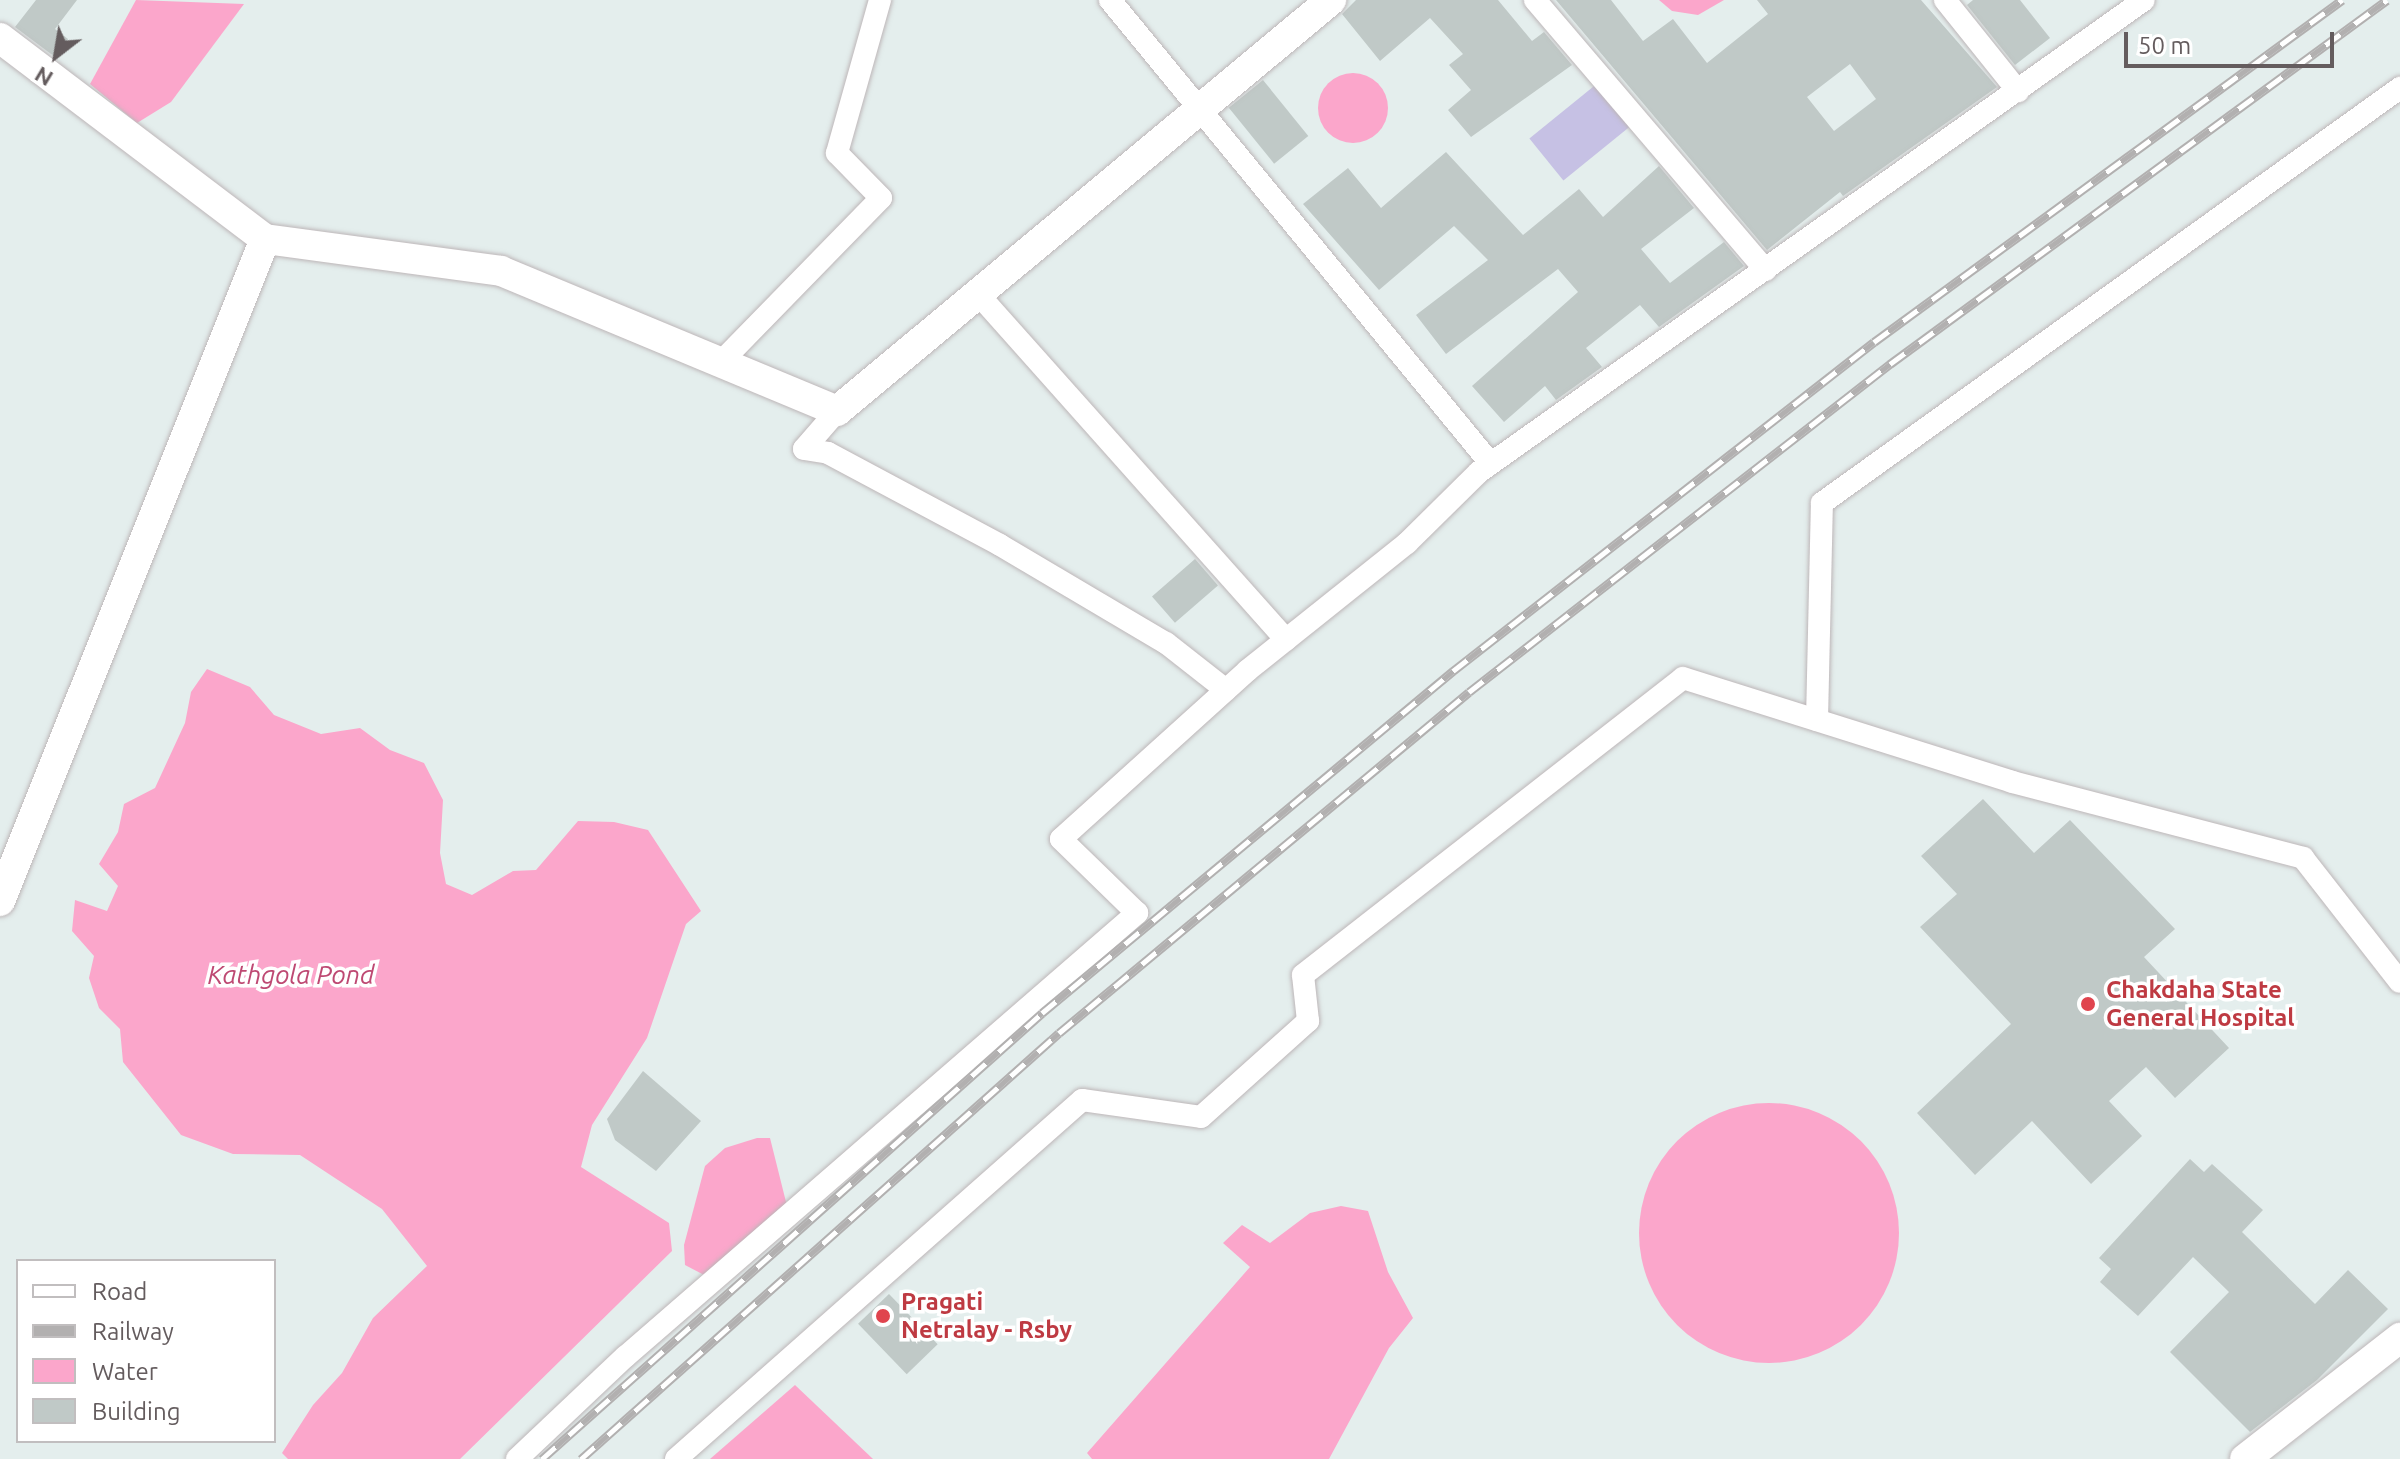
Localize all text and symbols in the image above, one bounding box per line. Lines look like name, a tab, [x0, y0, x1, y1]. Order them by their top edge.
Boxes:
north arrow	[16, 16, 96, 96]
scale bar	[2128, 16, 2338, 66]
text: 50 m	[2138, 32, 2191, 59]
text: N	[30, 62, 57, 92]
water label: Kathgola Pond	[207, 959, 375, 991]
place label: Chakdaha State General Hospital	[2106, 976, 2294, 1032]
marker: Chakdaha State General Hospital	[2077, 993, 2099, 1015]
legend	[16, 1259, 276, 1443]
text: Road	[92, 1278, 147, 1305]
place label: Pragati Netralay - Rsby	[901, 1288, 1072, 1344]
marker: Pragati Netralay - Rsby	[872, 1305, 894, 1327]
text: Railway	[92, 1318, 174, 1345]
text: Water	[92, 1358, 158, 1385]
text: Building	[92, 1398, 180, 1425]

